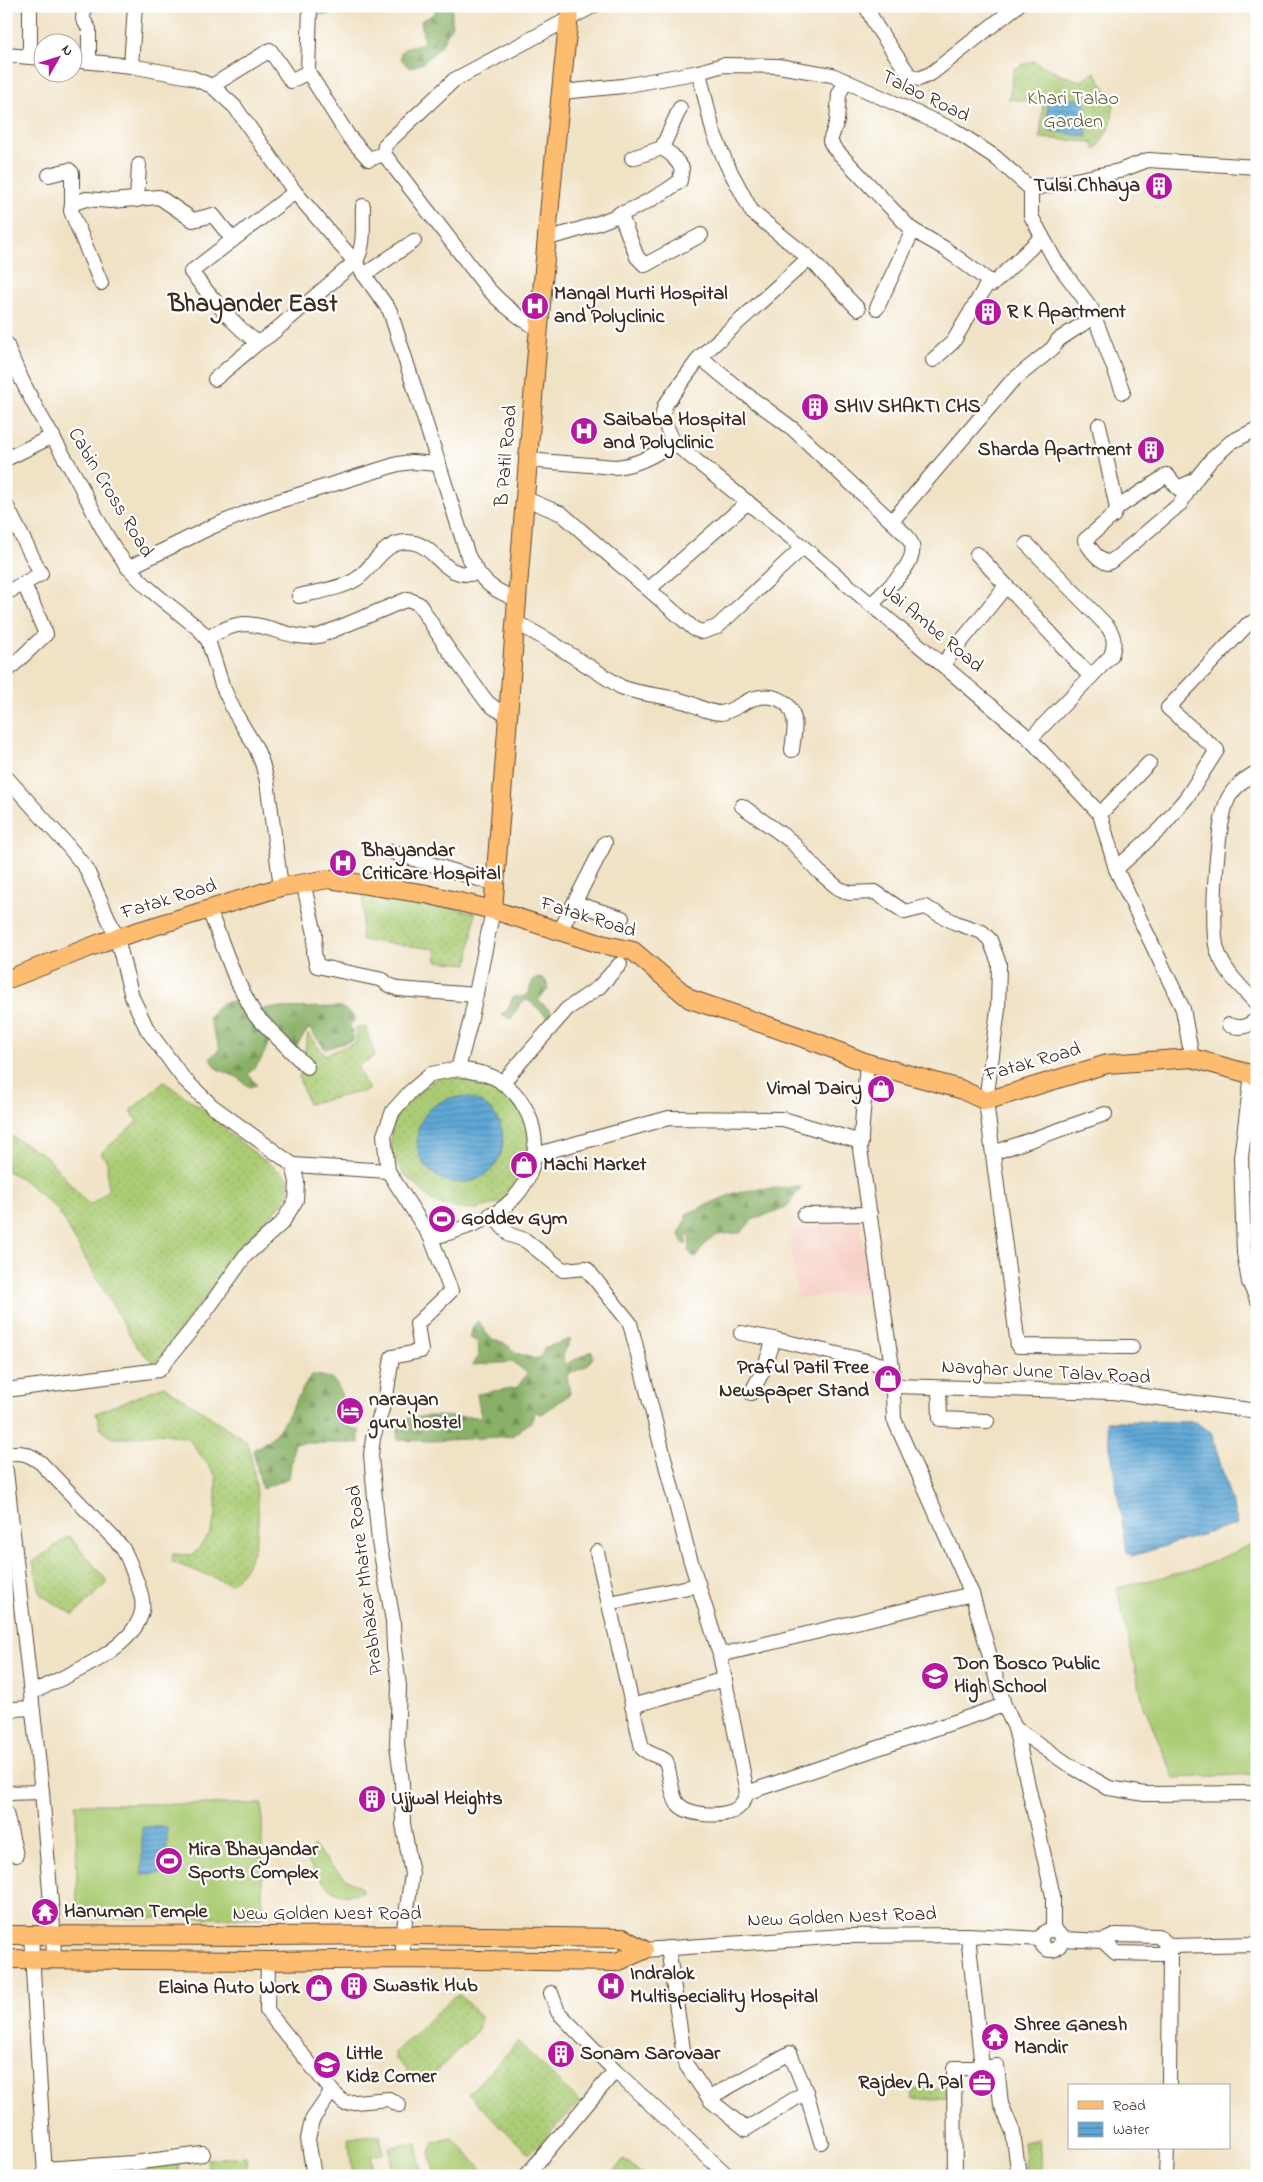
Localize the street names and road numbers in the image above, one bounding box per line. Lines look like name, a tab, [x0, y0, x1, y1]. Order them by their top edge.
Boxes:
street label: Talao Road	[876, 63, 974, 131]
street label: B Patil Road	[488, 404, 526, 509]
street label: Cabin Cross Road	[60, 422, 160, 564]
street label: Jai Ambe Road	[875, 578, 989, 680]
street label: Fatak Road	[117, 872, 220, 929]
street label: Fatak Road	[536, 889, 639, 946]
street label: Fatak Road	[981, 1035, 1084, 1091]
street label: Navghar June Talav Road	[941, 1353, 1151, 1394]
street label: Prabhakar Mhatre Road	[340, 1483, 392, 1677]
street label: New Golden Nest Road	[232, 1900, 422, 1929]
street label: New Golden Nest Road	[747, 1900, 937, 1936]

